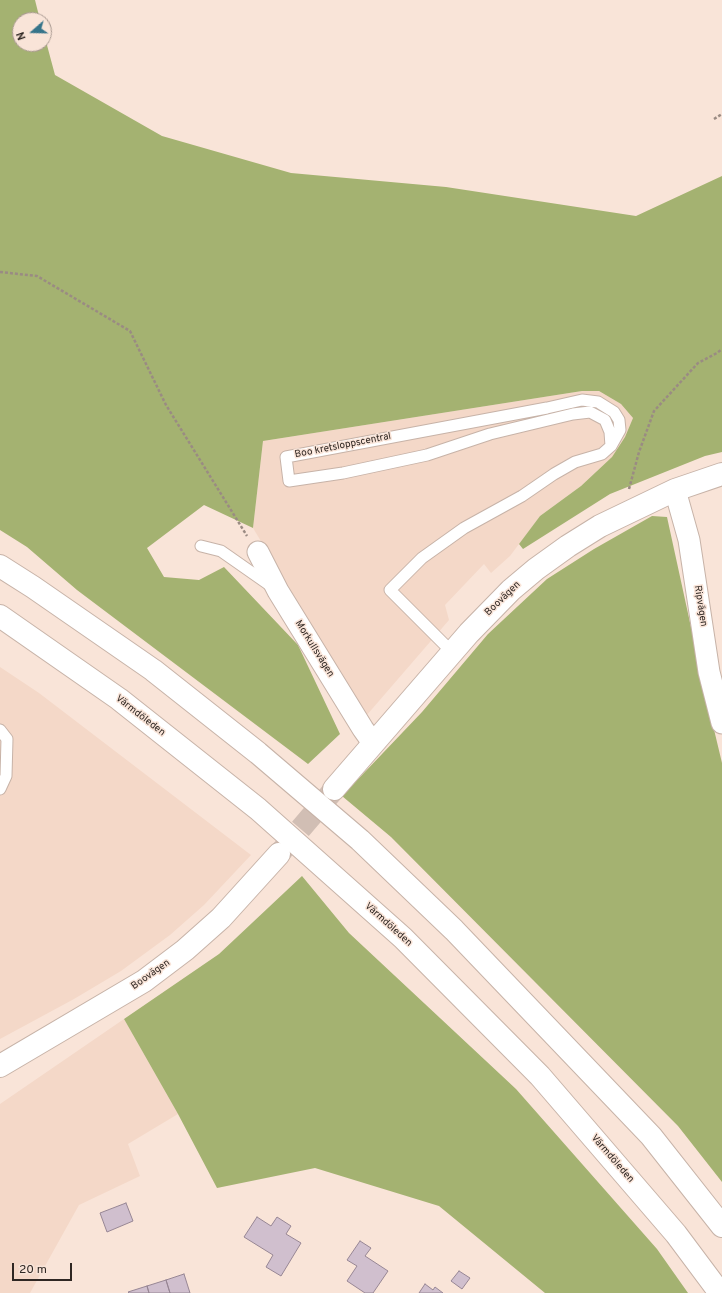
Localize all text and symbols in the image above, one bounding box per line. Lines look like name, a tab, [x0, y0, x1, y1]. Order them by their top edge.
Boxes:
north arrow	[12, 12, 52, 52]
text: N	[14, 30, 30, 42]
street label: Boo kretsloppscentral	[294, 431, 392, 461]
street label: Boovägen	[483, 579, 523, 619]
street label: Ripvägen	[691, 584, 709, 628]
street label: Morkullsvägen	[292, 618, 336, 680]
street label: Värmdöleden	[113, 693, 167, 739]
street label: Värmdöleden	[362, 901, 414, 949]
street label: Boovägen	[129, 957, 173, 993]
street label: Värmdöleden	[588, 1133, 636, 1185]
scale bar	[14, 1255, 74, 1281]
text: 20 m	[19, 1262, 47, 1278]

